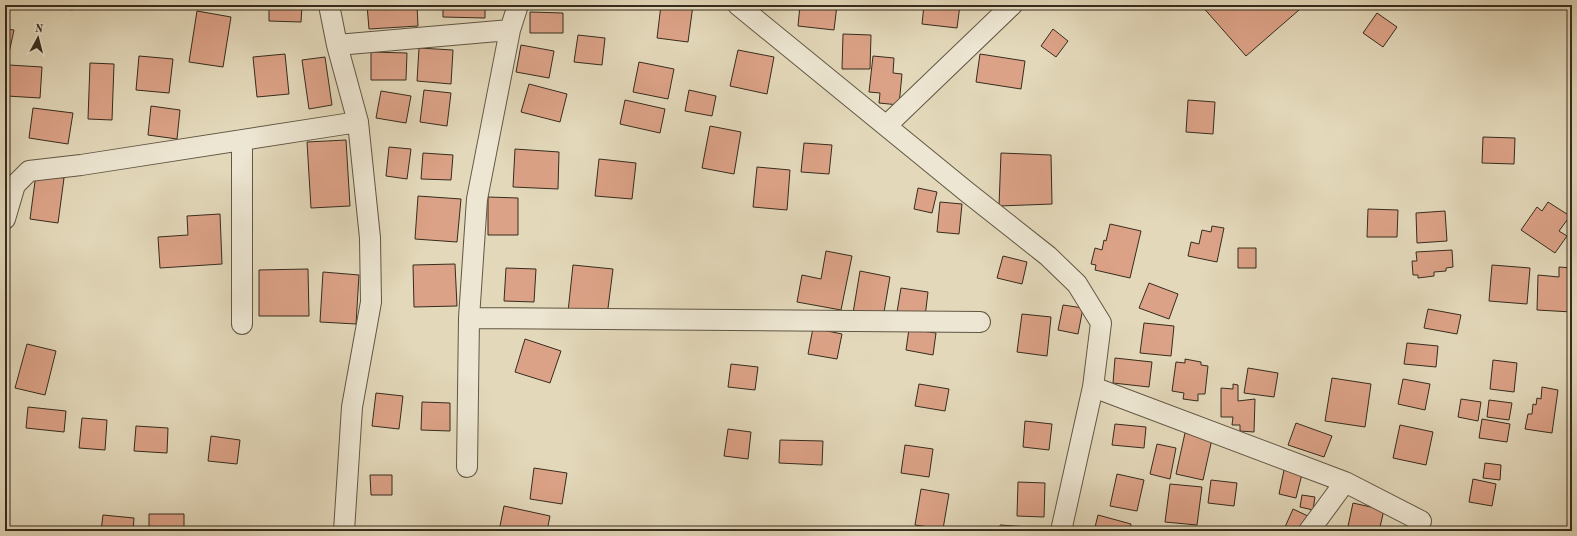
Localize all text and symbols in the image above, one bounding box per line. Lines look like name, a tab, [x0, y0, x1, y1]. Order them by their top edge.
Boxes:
north arrow	[18, 18, 58, 58]
text: N	[34, 24, 44, 36]

